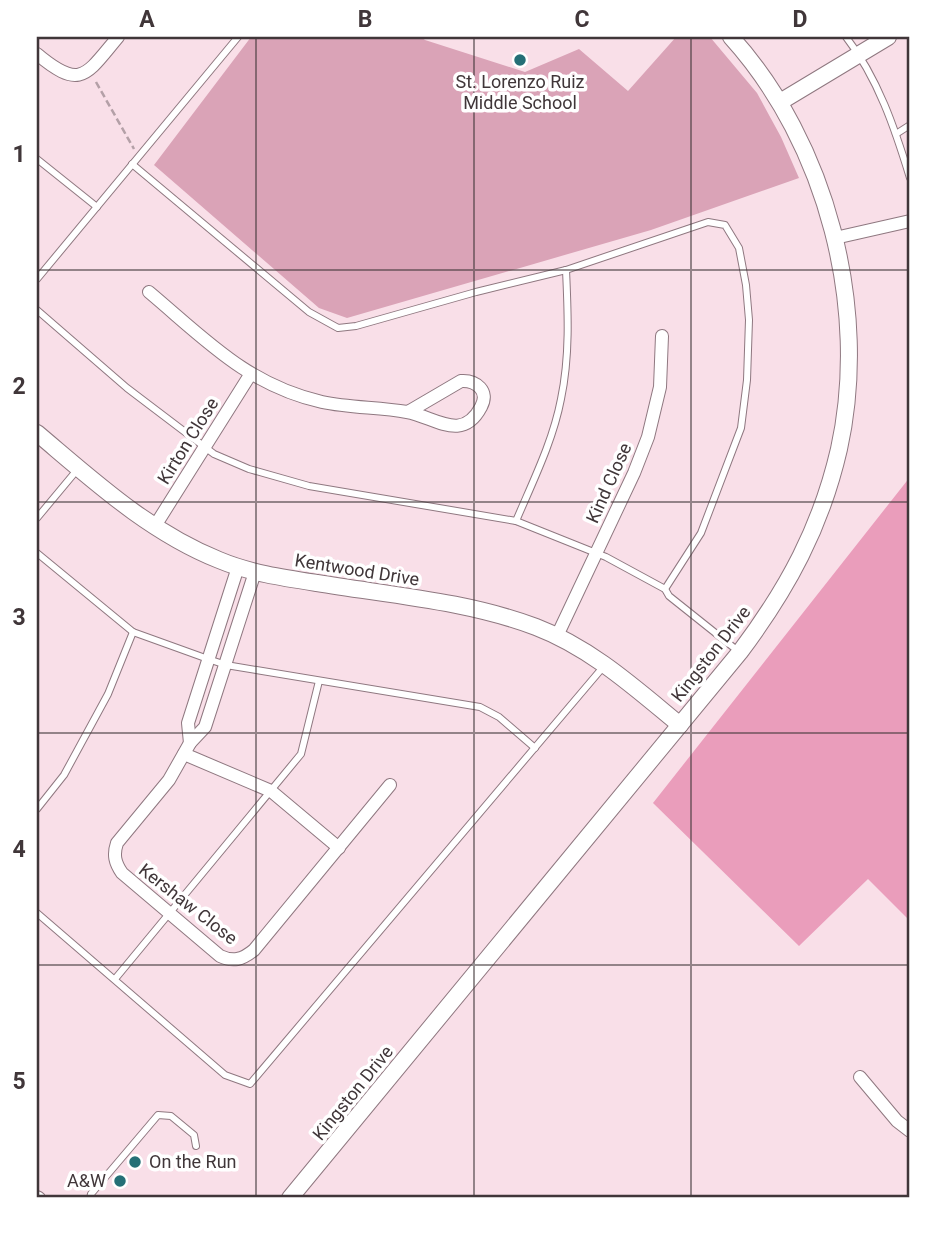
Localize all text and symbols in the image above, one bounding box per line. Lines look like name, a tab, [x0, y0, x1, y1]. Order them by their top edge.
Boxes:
text: A	[139, 6, 155, 33]
text: B	[358, 6, 372, 33]
text: C	[574, 6, 590, 33]
text: D	[793, 6, 807, 33]
marker: St. Lorenzo Ruiz Middle School	[512, 52, 528, 68]
place label: St. Lorenzo Ruiz Middle School	[455, 71, 585, 113]
text: 1	[12, 141, 26, 168]
text: 2	[12, 373, 26, 400]
street label: Kirton Close	[153, 394, 222, 488]
street label: Kind Close	[582, 440, 636, 526]
street label: Kentwood Drive	[293, 549, 421, 590]
street label: Kingston Drive	[667, 602, 755, 706]
text: 3	[12, 604, 26, 631]
text: 4	[12, 836, 26, 863]
street label: Kershaw Close	[135, 859, 242, 948]
street label: Kingston Drive	[308, 1041, 397, 1144]
text: 5	[12, 1068, 26, 1095]
place label: On the Run	[149, 1151, 237, 1172]
marker: On the Run	[127, 1154, 143, 1170]
place label: A&W	[67, 1170, 106, 1191]
marker: A&W	[112, 1173, 128, 1189]

